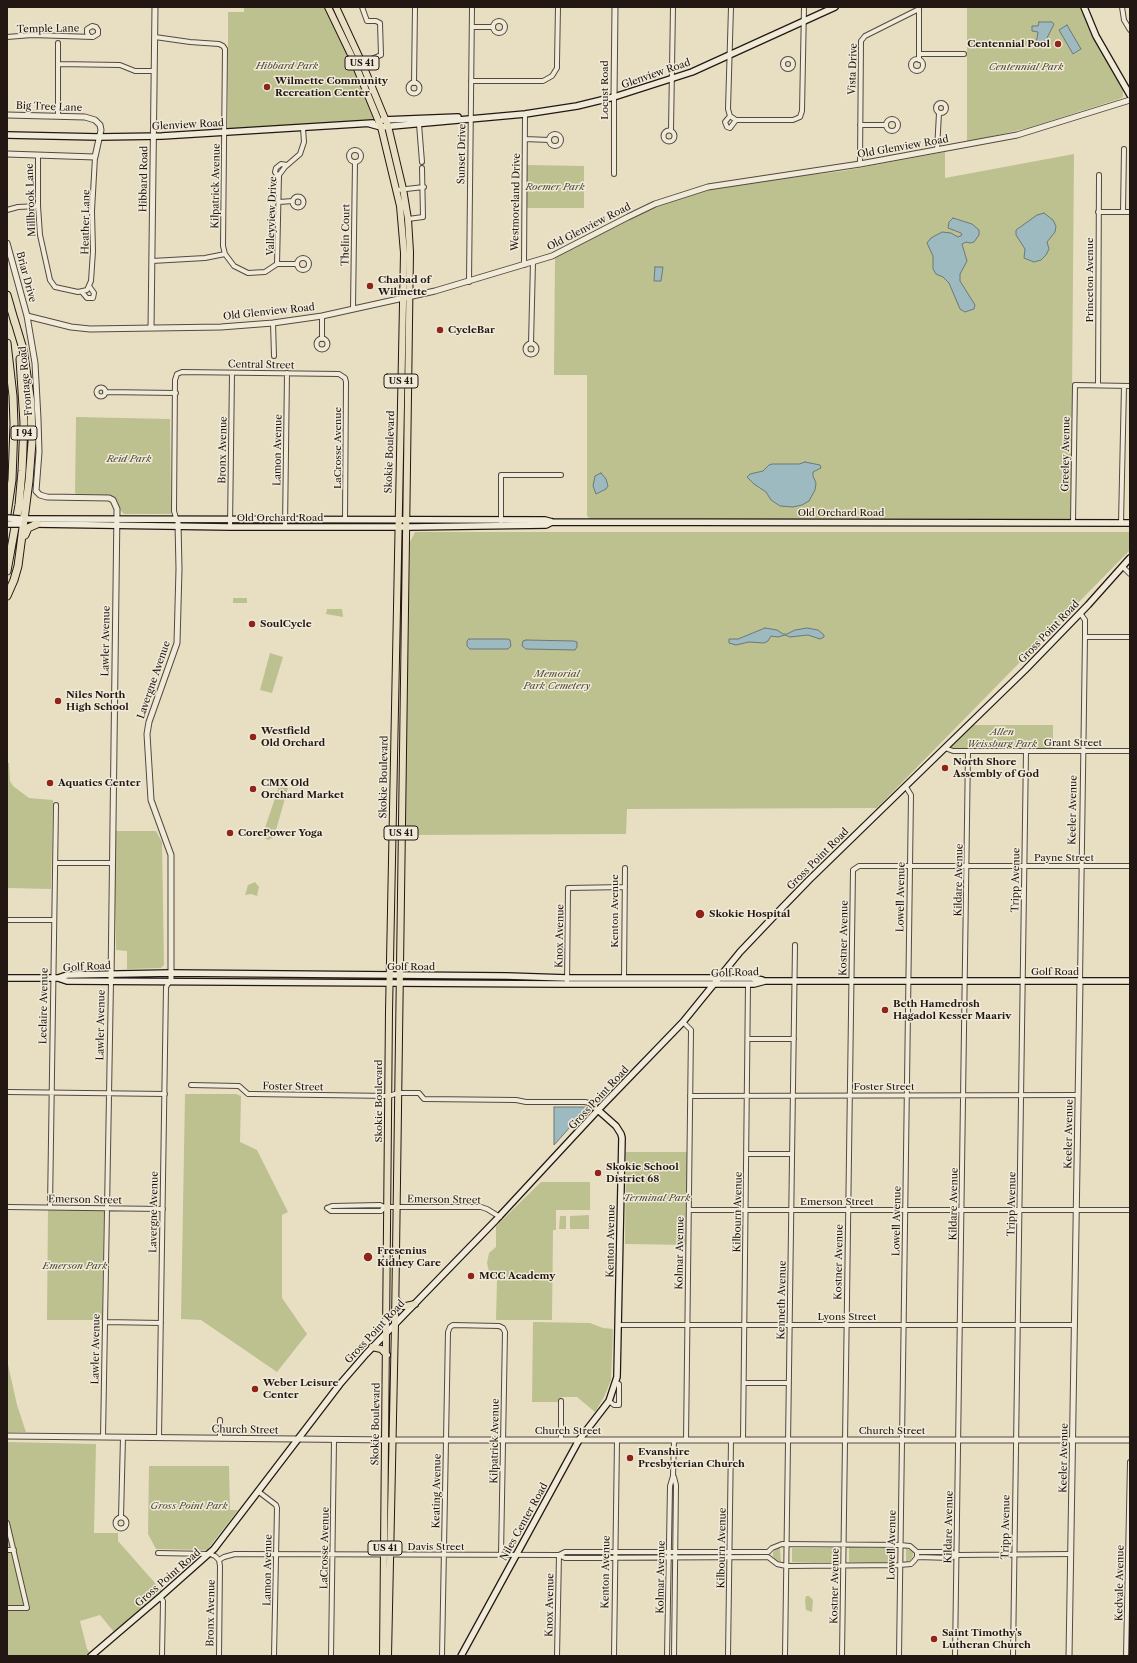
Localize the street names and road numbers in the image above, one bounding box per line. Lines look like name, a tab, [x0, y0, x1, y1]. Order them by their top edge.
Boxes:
street label: Temple Lane	[17, 22, 79, 36]
street label: Vista Drive	[846, 43, 860, 95]
road number: US 41	[345, 56, 379, 70]
street label: Glenview Road	[620, 57, 692, 91]
street label: Locust Road	[599, 60, 611, 120]
street label: Big Tree Lane	[16, 100, 82, 114]
street label: Glenview Road	[152, 117, 224, 133]
street label: Sunset Drive	[455, 124, 469, 184]
street label: Old Glenview Road	[857, 133, 949, 161]
street label: Kilpatrick Avenue	[209, 143, 223, 229]
street label: Hibbard Road	[137, 146, 151, 212]
street label: Westmoreland Drive	[509, 153, 523, 251]
street label: Millbrook Lane	[24, 163, 38, 237]
street label: Valleyview Drive	[265, 176, 279, 256]
street label: Heather Lane	[79, 189, 93, 255]
street label: Old Glenview Road	[545, 201, 633, 253]
street label: Thelin Court	[339, 204, 353, 266]
street label: Princeton Avenue	[1084, 237, 1096, 323]
street label: Briar Drive	[13, 250, 39, 304]
street label: Old Glenview Road	[223, 301, 315, 323]
street label: Frontage Road	[17, 346, 35, 416]
street label: Central Street	[228, 358, 294, 372]
road number: US 41	[384, 374, 418, 388]
street label: LaCrosse Avenue	[332, 407, 344, 489]
street label: Skokie Boulevard	[383, 410, 397, 494]
street label: Lamon Avenue	[271, 414, 285, 486]
street label: Bronx Avenue	[216, 416, 230, 484]
street label: Greeley Avenue	[1059, 416, 1073, 492]
road number: I 94	[11, 426, 37, 440]
street label: Old Orchard Road	[798, 507, 884, 519]
street label: Old Orchard Road	[237, 512, 323, 524]
street label: Gross Point Road	[1016, 598, 1082, 666]
street label: Lawler Avenue	[99, 606, 113, 676]
street label: Lavergne Avenue	[135, 639, 173, 721]
street label: Skokie Boulevard	[377, 735, 391, 819]
street label: Grant Street	[1044, 737, 1102, 749]
street label: Keeler Avenue	[1066, 775, 1080, 845]
road number: US 41	[384, 826, 418, 840]
street label: Gross Point Road	[785, 826, 851, 892]
street label: Kildare Avenue	[952, 843, 966, 917]
street label: Tripp Avenue	[1009, 848, 1023, 912]
street label: Payne Street	[1034, 852, 1094, 864]
street label: Lowell Avenue	[894, 862, 908, 932]
street label: Kenton Avenue	[609, 874, 621, 948]
street label: Kostner Avenue	[837, 900, 851, 976]
street label: Knox Avenue	[553, 904, 567, 968]
street label: Golf Road	[63, 960, 111, 974]
street label: Golf Road	[387, 961, 435, 973]
street label: Golf Road	[711, 966, 759, 980]
street label: Golf Road	[1031, 966, 1079, 978]
street label: Leclaire Avenue	[37, 968, 51, 1044]
street label: Lawler Avenue	[94, 990, 108, 1060]
street label: Skokie Boulevard	[373, 1060, 385, 1142]
street label: Gross Point Road	[567, 1064, 631, 1132]
street label: Foster Street	[262, 1080, 324, 1094]
street label: Foster Street	[854, 1081, 914, 1093]
street label: Keeler Avenue	[1062, 1099, 1076, 1169]
street label: Kildare Avenue	[947, 1167, 961, 1241]
street label: Lavergne Avenue	[147, 1171, 161, 1253]
street label: Kilbourn Avenue	[731, 1172, 745, 1252]
street label: Tripp Avenue	[1005, 1172, 1019, 1236]
street label: Lowell Avenue	[890, 1186, 904, 1256]
street label: Emerson Street	[48, 1193, 122, 1207]
street label: Emerson Street	[407, 1193, 481, 1207]
street label: Emerson Street	[800, 1196, 874, 1208]
street label: Kenton Avenue	[604, 1204, 618, 1278]
street label: Kolmar Avenue	[673, 1216, 687, 1290]
street label: Kostner Avenue	[832, 1224, 846, 1300]
street label: Kenneth Avenue	[775, 1260, 789, 1340]
street label: Gross Point Road	[343, 1298, 407, 1366]
street label: Lyons Street	[817, 1311, 877, 1323]
street label: Lawler Avenue	[89, 1314, 103, 1384]
street label: Skokie Boulevard	[369, 1382, 383, 1466]
street label: Kilpatrick Avenue	[488, 1398, 502, 1484]
street label: Church Street	[212, 1423, 278, 1437]
street label: Keeler Avenue	[1057, 1423, 1071, 1493]
street label: Church Street	[535, 1425, 601, 1437]
street label: Church Street	[859, 1425, 925, 1437]
street label: Keating Avenue	[430, 1454, 444, 1528]
street label: Niles Center Road	[498, 1481, 550, 1563]
street label: Kildare Avenue	[942, 1490, 956, 1564]
street label: Tripp Avenue	[999, 1495, 1013, 1559]
street label: LaCrosse Avenue	[318, 1507, 332, 1589]
street label: Kilbourn Avenue	[715, 1508, 729, 1588]
street label: Lowell Avenue	[885, 1510, 899, 1580]
street label: Lamon Avenue	[261, 1534, 275, 1606]
street label: Kenton Avenue	[599, 1535, 613, 1609]
street label: Kolmar Avenue	[654, 1540, 668, 1614]
road number: US 41	[368, 1541, 402, 1555]
street label: Davis Street	[408, 1541, 464, 1553]
street label: Kedvale Avenue	[1113, 1545, 1127, 1621]
street label: Gross Point Road	[133, 1546, 203, 1610]
street label: Kostner Avenue	[828, 1548, 842, 1624]
street label: Knox Avenue	[543, 1573, 557, 1637]
street label: Bronx Avenue	[204, 1579, 218, 1647]

